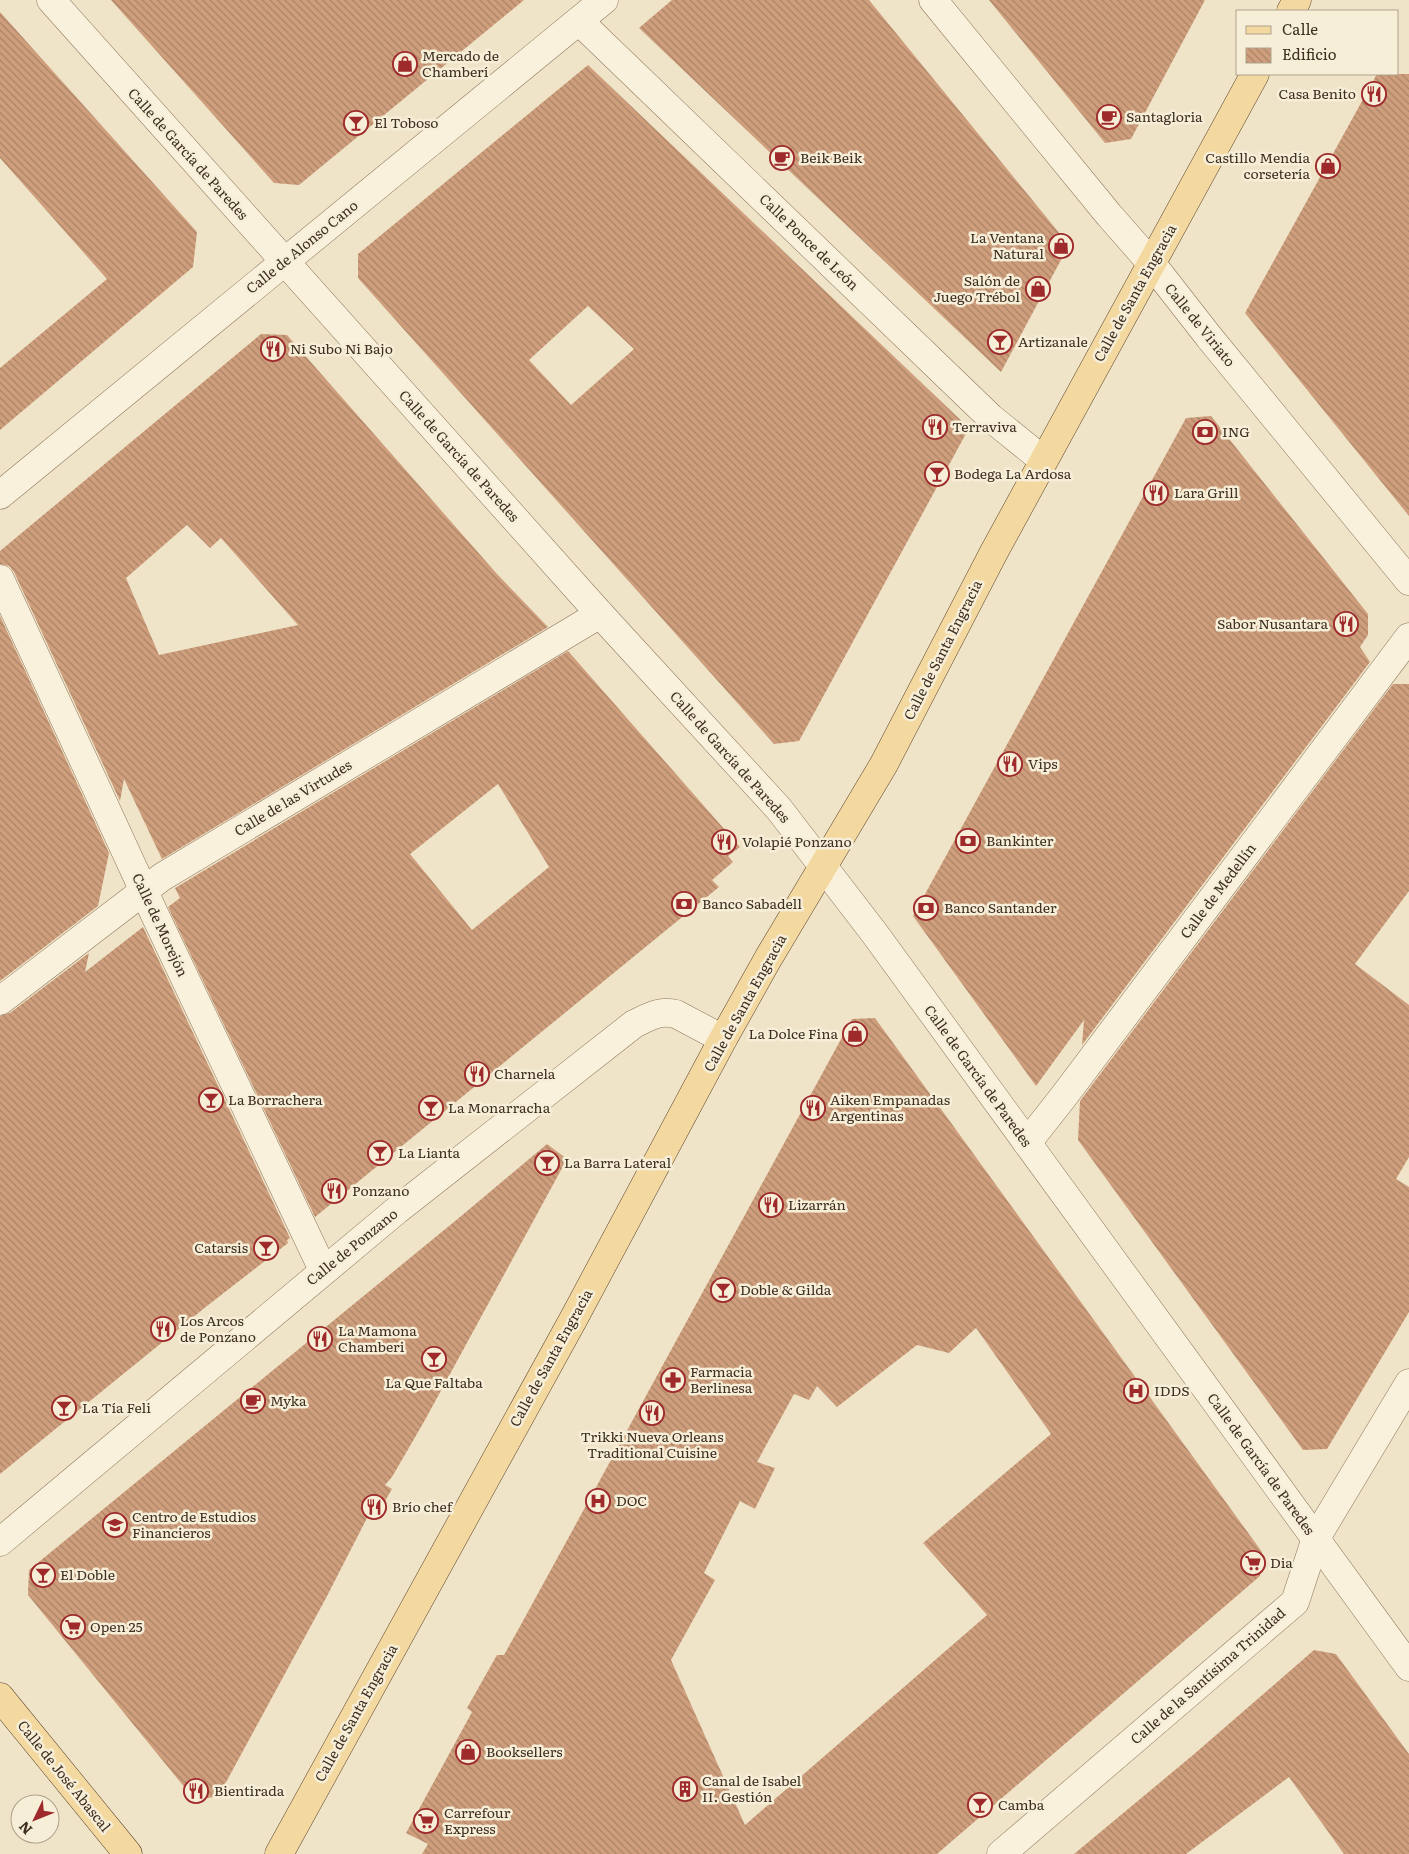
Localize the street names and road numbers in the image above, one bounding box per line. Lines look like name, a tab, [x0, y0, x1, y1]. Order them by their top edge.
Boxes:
street label: Calle de García de Paredes	[124, 83, 253, 224]
street label: Calle Ponce de León	[756, 189, 864, 294]
street label: Calle de Alonso Cano	[241, 195, 362, 298]
street label: Calle de Santa Engracia	[1088, 220, 1181, 365]
street label: Calle de Viriato	[1161, 278, 1241, 370]
street label: Calle de García de Paredes	[395, 385, 524, 526]
street label: Calle de Santa Engracia	[898, 576, 986, 723]
street label: Calle de García de Paredes	[666, 686, 795, 827]
street label: Calle de las Virtudes	[230, 754, 355, 840]
street label: Calle de Medellín	[1175, 839, 1260, 942]
street label: Calle de Morejón	[128, 869, 194, 980]
street label: Calle de Santa Engracia	[698, 930, 791, 1075]
street label: Calle de García de Paredes	[920, 1000, 1037, 1151]
street label: Calle de Ponzano	[301, 1203, 401, 1289]
street label: Calle de Santa Engracia	[504, 1285, 597, 1430]
street label: Calle de García de Paredes	[1203, 1388, 1320, 1539]
street label: Calle de la Santísima Trinidad	[1125, 1602, 1290, 1748]
street label: Calle de Santa Engracia	[309, 1640, 402, 1785]
street label: Calle de José Abascal	[14, 1715, 116, 1836]

